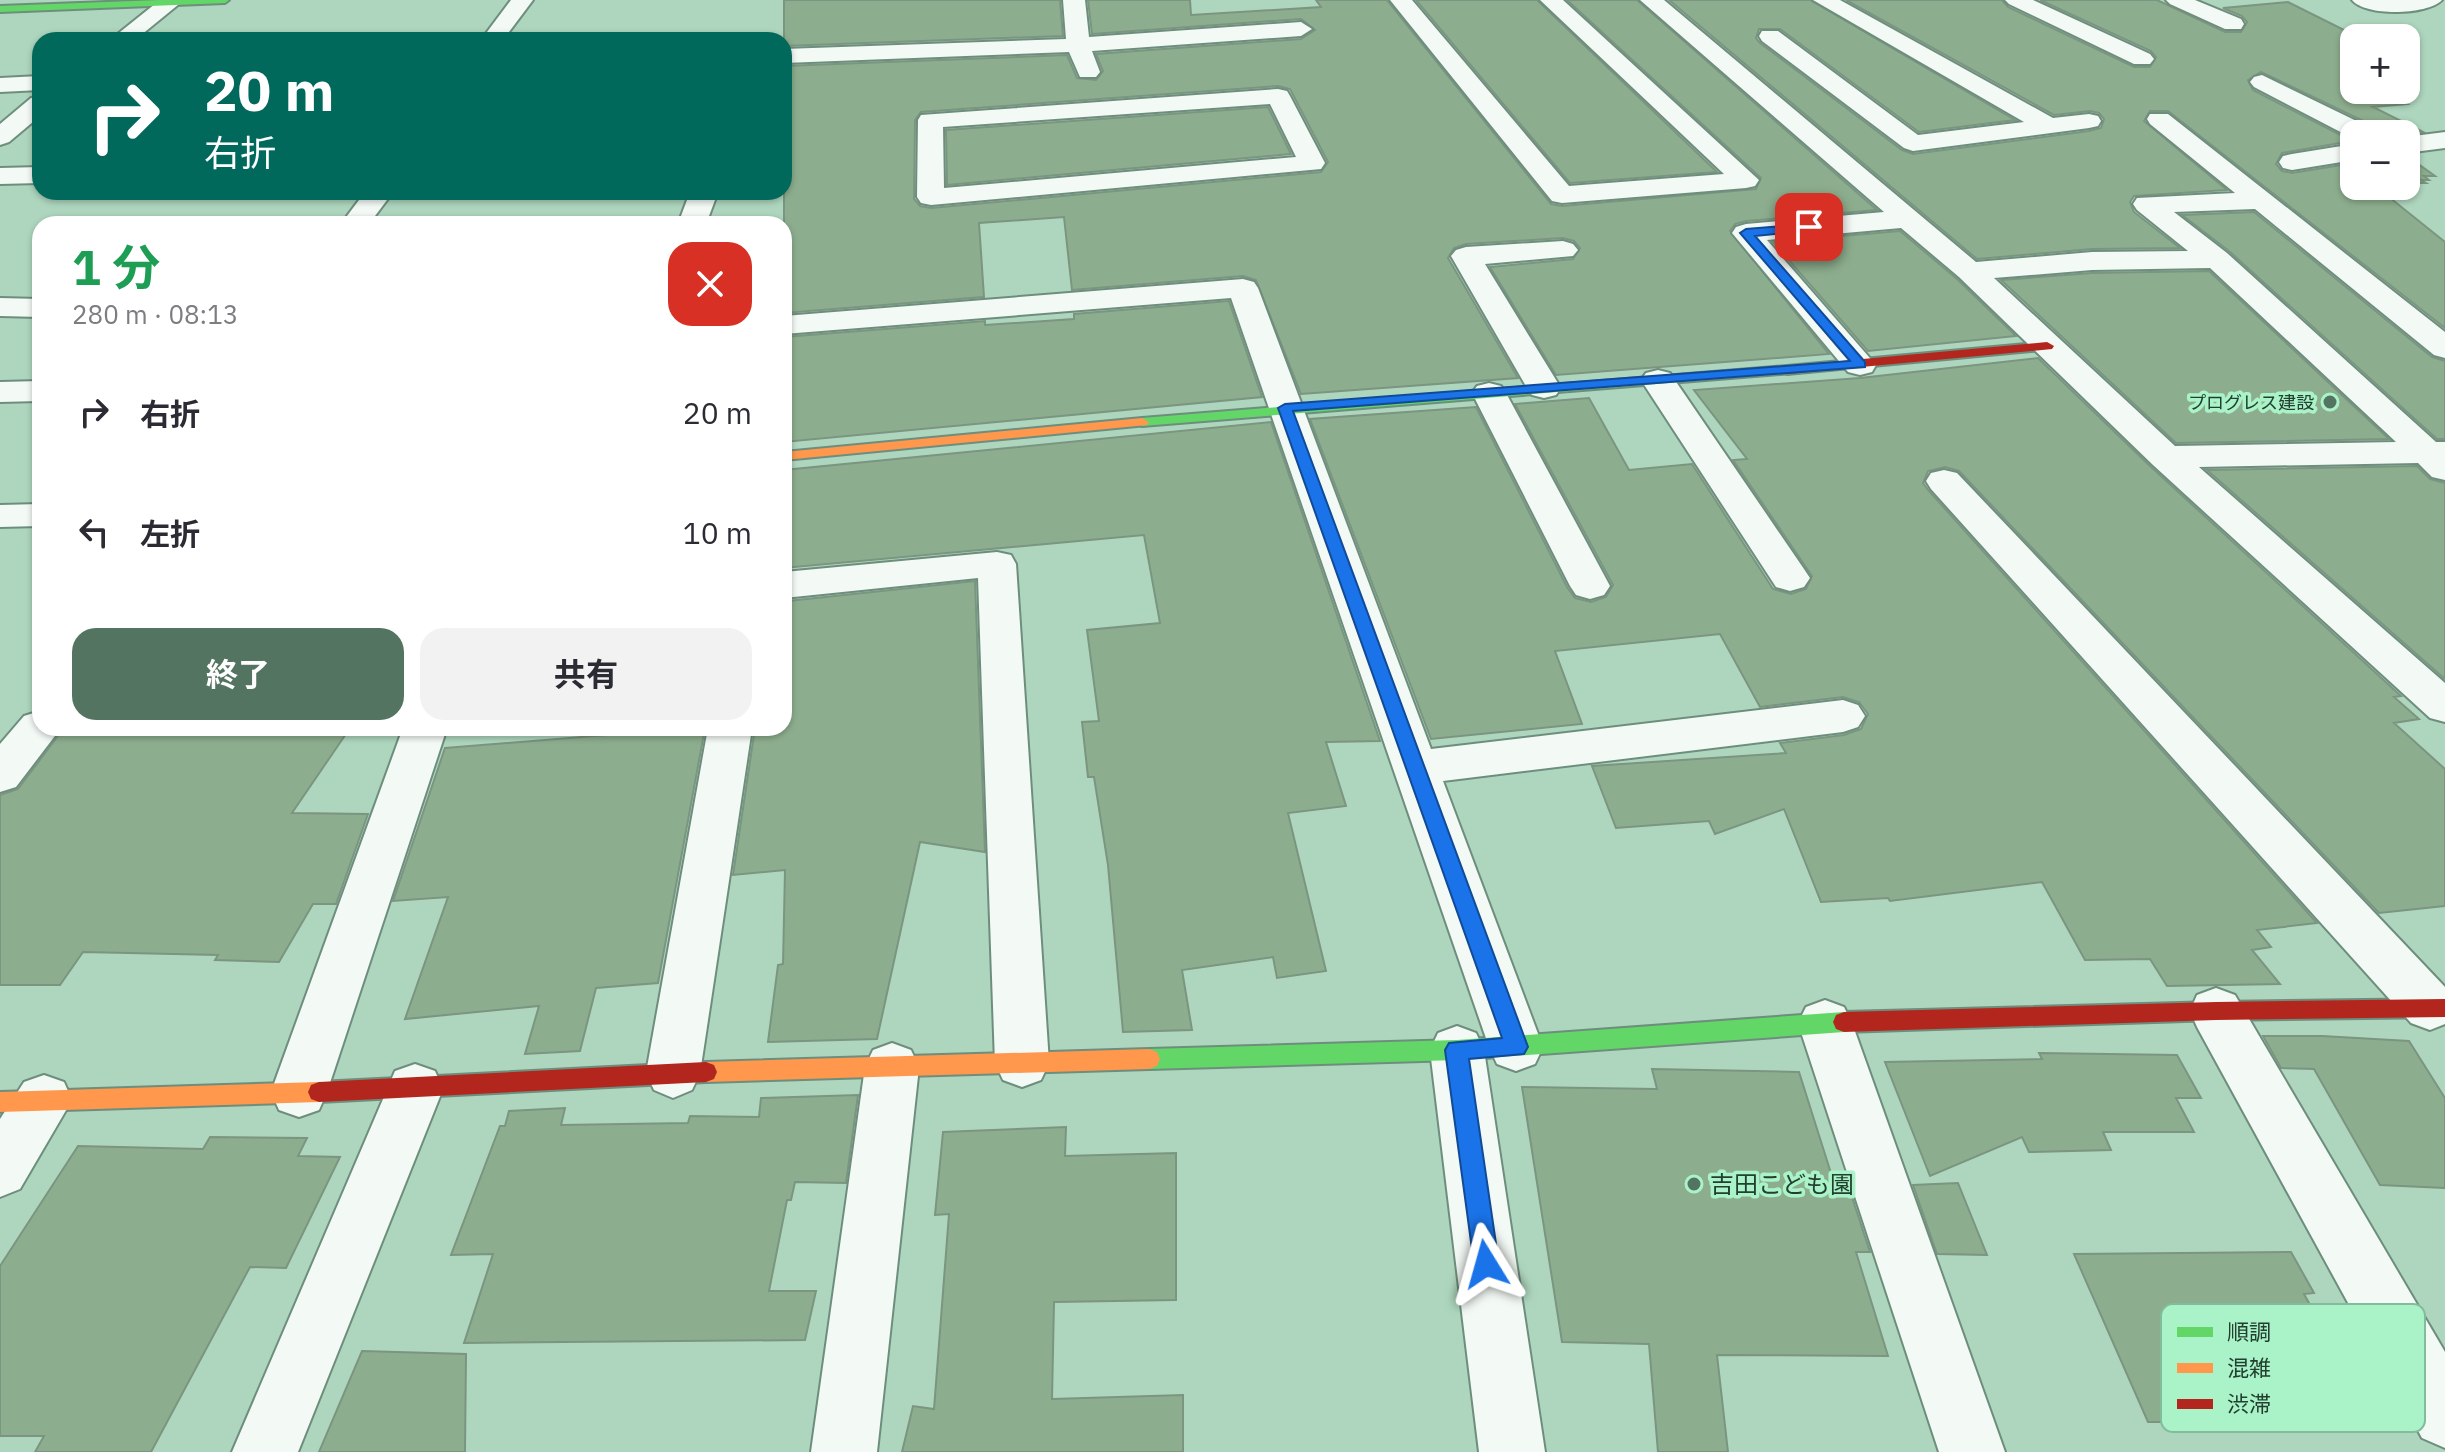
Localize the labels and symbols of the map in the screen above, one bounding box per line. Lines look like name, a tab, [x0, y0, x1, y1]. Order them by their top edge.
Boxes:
pin	[1775, 193, 1843, 261]
place label: プログレス建設	[2188, 391, 2314, 414]
marker: プログレス建設	[2321, 393, 2339, 411]
place label: 吉田こども園	[1710, 1168, 1854, 1200]
marker: 吉田こども園	[1685, 1175, 1703, 1193]
position arrow	[1444, 1222, 1528, 1306]
legend	[2161, 1304, 2425, 1432]
text: 順調	[2227, 1317, 2271, 1346]
text: 混雑	[2227, 1353, 2271, 1382]
text: 渋滞	[2227, 1389, 2271, 1418]

